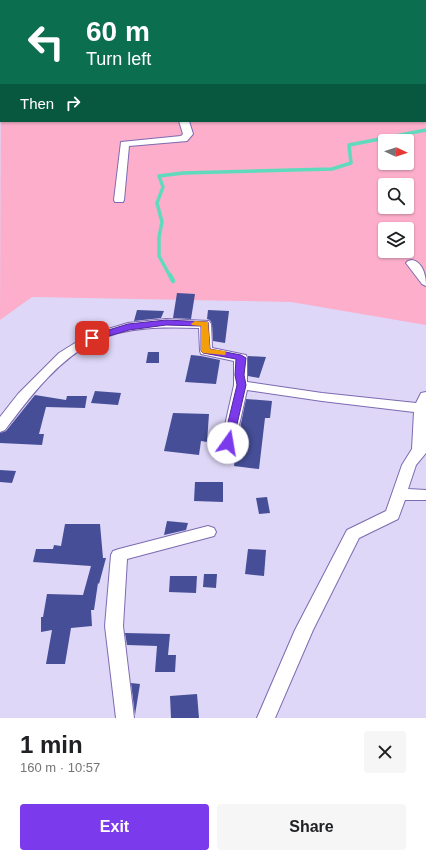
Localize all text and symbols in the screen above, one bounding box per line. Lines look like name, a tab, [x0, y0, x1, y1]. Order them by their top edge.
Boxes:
icon: left	[20, 16, 72, 68]
text: 60 m	[86, 16, 150, 47]
text: Turn left	[86, 49, 151, 69]
icon: right	[62, 92, 84, 114]
text: Then	[20, 95, 54, 112]
north arrow	[378, 134, 414, 170]
map controls	[378, 134, 414, 258]
button: search	[378, 178, 414, 214]
button: layers	[378, 222, 414, 258]
pin	[75, 321, 109, 355]
icon: arrive	[81, 327, 103, 349]
position arrow	[207, 422, 249, 464]
text: 1 min	[20, 731, 83, 758]
button: close	[364, 731, 406, 773]
text: 160 m · 10:57	[20, 760, 100, 775]
button: Exit	[20, 804, 209, 850]
button: Share	[217, 804, 406, 850]

